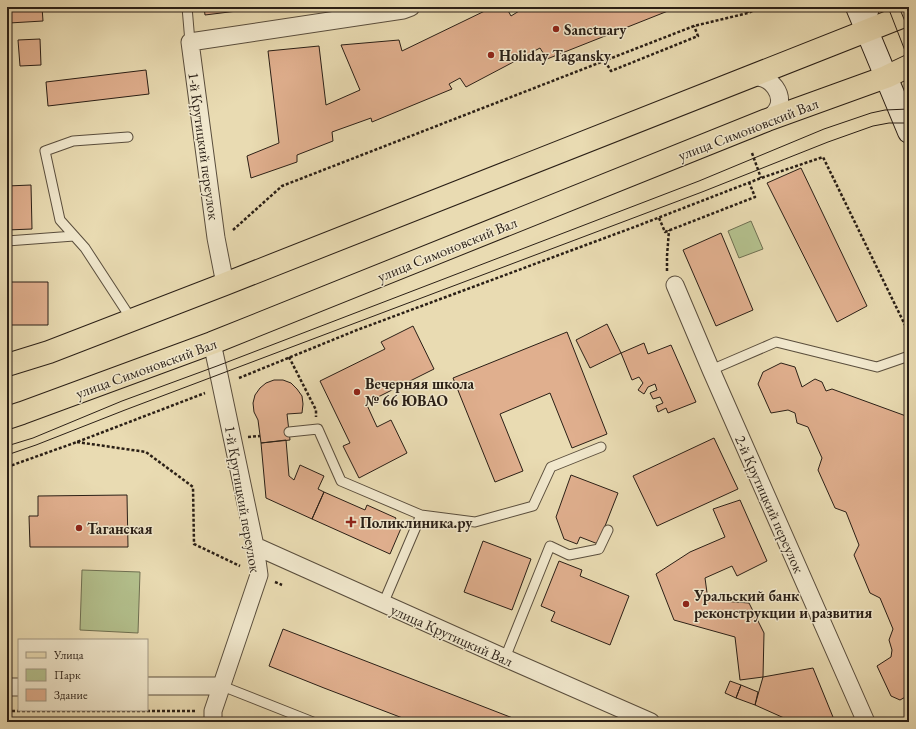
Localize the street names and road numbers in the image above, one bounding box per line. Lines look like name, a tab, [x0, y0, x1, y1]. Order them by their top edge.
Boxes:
street label: 1-й Крутицкий переулок	[184, 71, 224, 221]
street label: улица Симоновский Вал	[675, 93, 821, 165]
street label: улица Симоновский Вал	[374, 212, 520, 286]
street label: улица Симоновский Вал	[73, 334, 219, 402]
street label: 1-й Крутицкий переулок	[221, 424, 265, 574]
street label: 2-й Крутицкий переулок	[731, 432, 809, 576]
street label: улица Крутицкий Вал	[388, 600, 516, 670]

